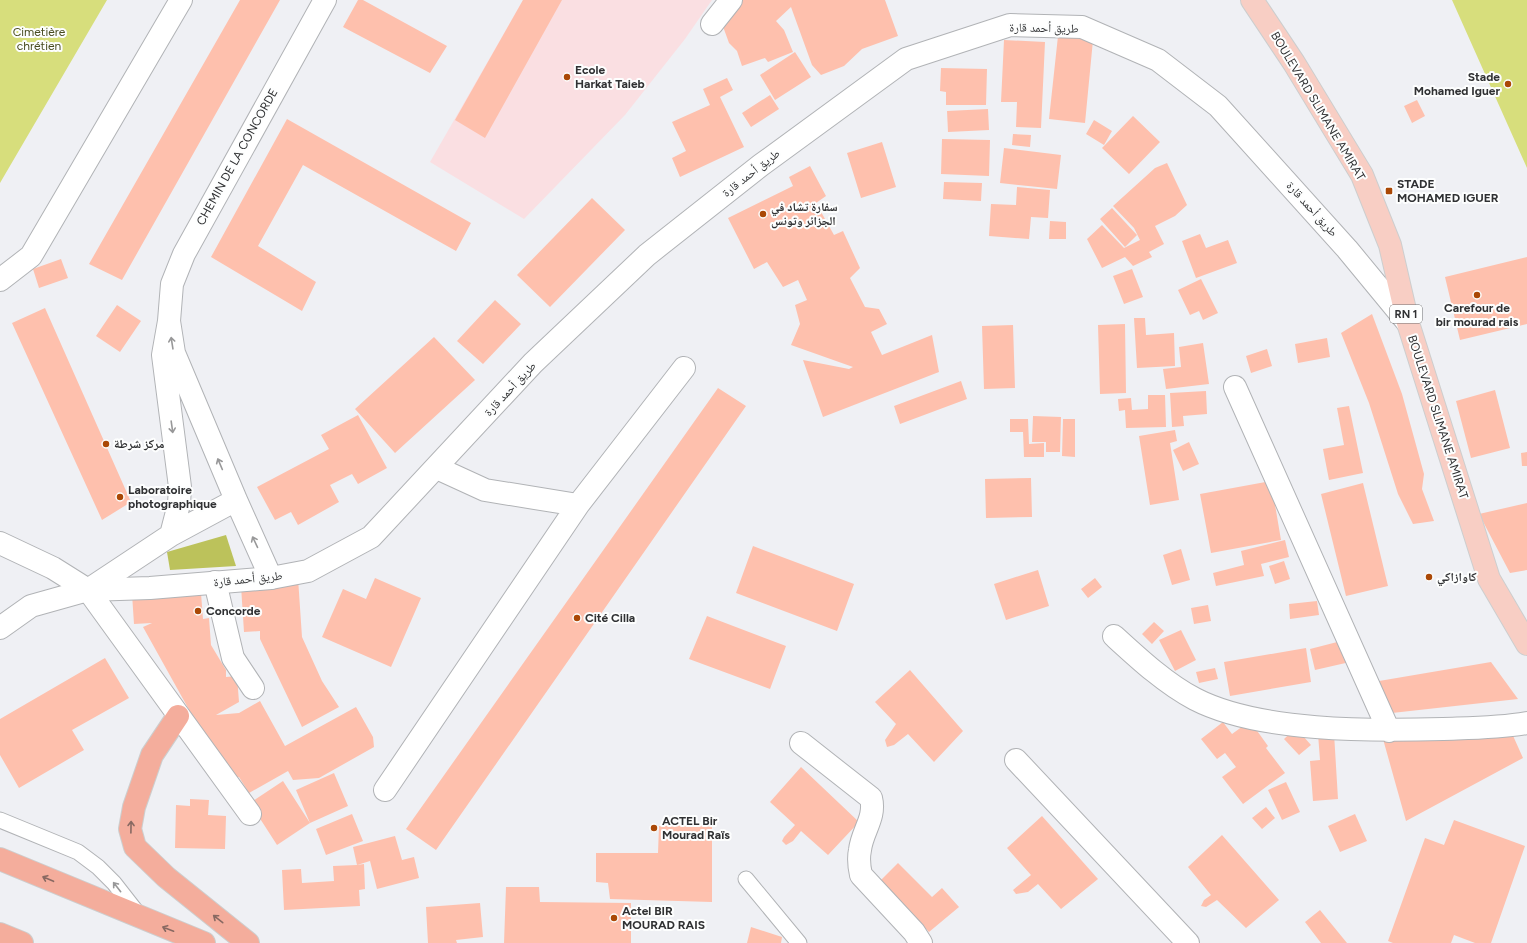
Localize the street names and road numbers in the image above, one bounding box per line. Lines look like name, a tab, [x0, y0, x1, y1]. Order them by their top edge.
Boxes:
street label: طريق أحمد قارة	[1009, 20, 1079, 36]
street label: BOULEVARD SLIMANE AMIRAT	[1268, 29, 1368, 183]
street label: CHEMIN DE LA CONCORDE	[194, 86, 280, 228]
street label: طريق أحمد قارة	[719, 146, 783, 200]
street label: طريق أحمد قارة	[1283, 179, 1340, 240]
road number: RN 1	[1390, 305, 1422, 323]
street label: BOULEVARD SLIMANE AMIRAT	[1405, 333, 1471, 501]
street label: طريق أحمد قارة	[481, 359, 539, 419]
street label: طريق أحمد قارة	[213, 568, 283, 590]

